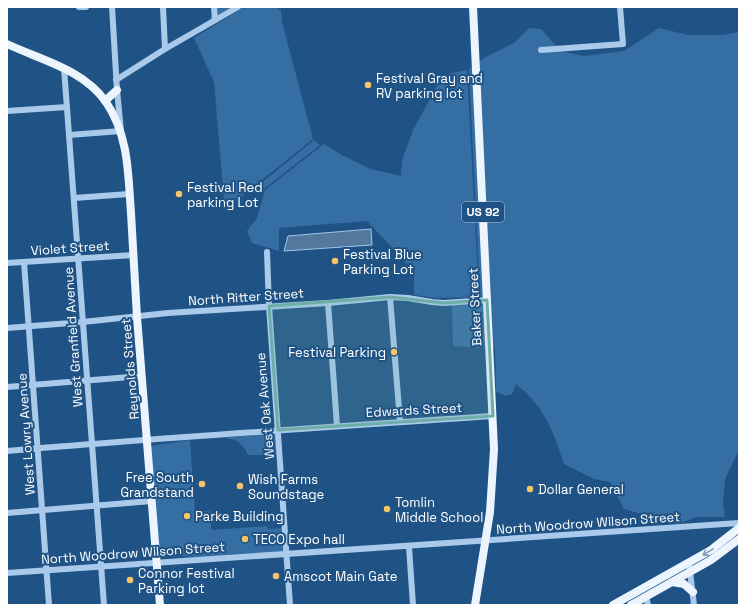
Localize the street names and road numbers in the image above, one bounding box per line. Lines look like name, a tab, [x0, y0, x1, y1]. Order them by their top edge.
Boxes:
road number: US 92	[462, 202, 504, 222]
street label: Violet Street	[30, 237, 110, 259]
street label: West Granfield Avenue	[60, 266, 86, 408]
street label: Baker Street	[464, 267, 486, 347]
street label: North Ritter Street	[188, 284, 305, 310]
street label: Reynolds Street	[117, 318, 143, 420]
street label: West Oak Avenue	[252, 352, 278, 460]
street label: West Lowry Avenue	[13, 372, 39, 496]
street label: Edwards Street	[365, 399, 463, 421]
street label: North Woodrow Wilson Street	[495, 508, 681, 538]
street label: North Woodrow Wilson Street	[40, 538, 226, 568]

